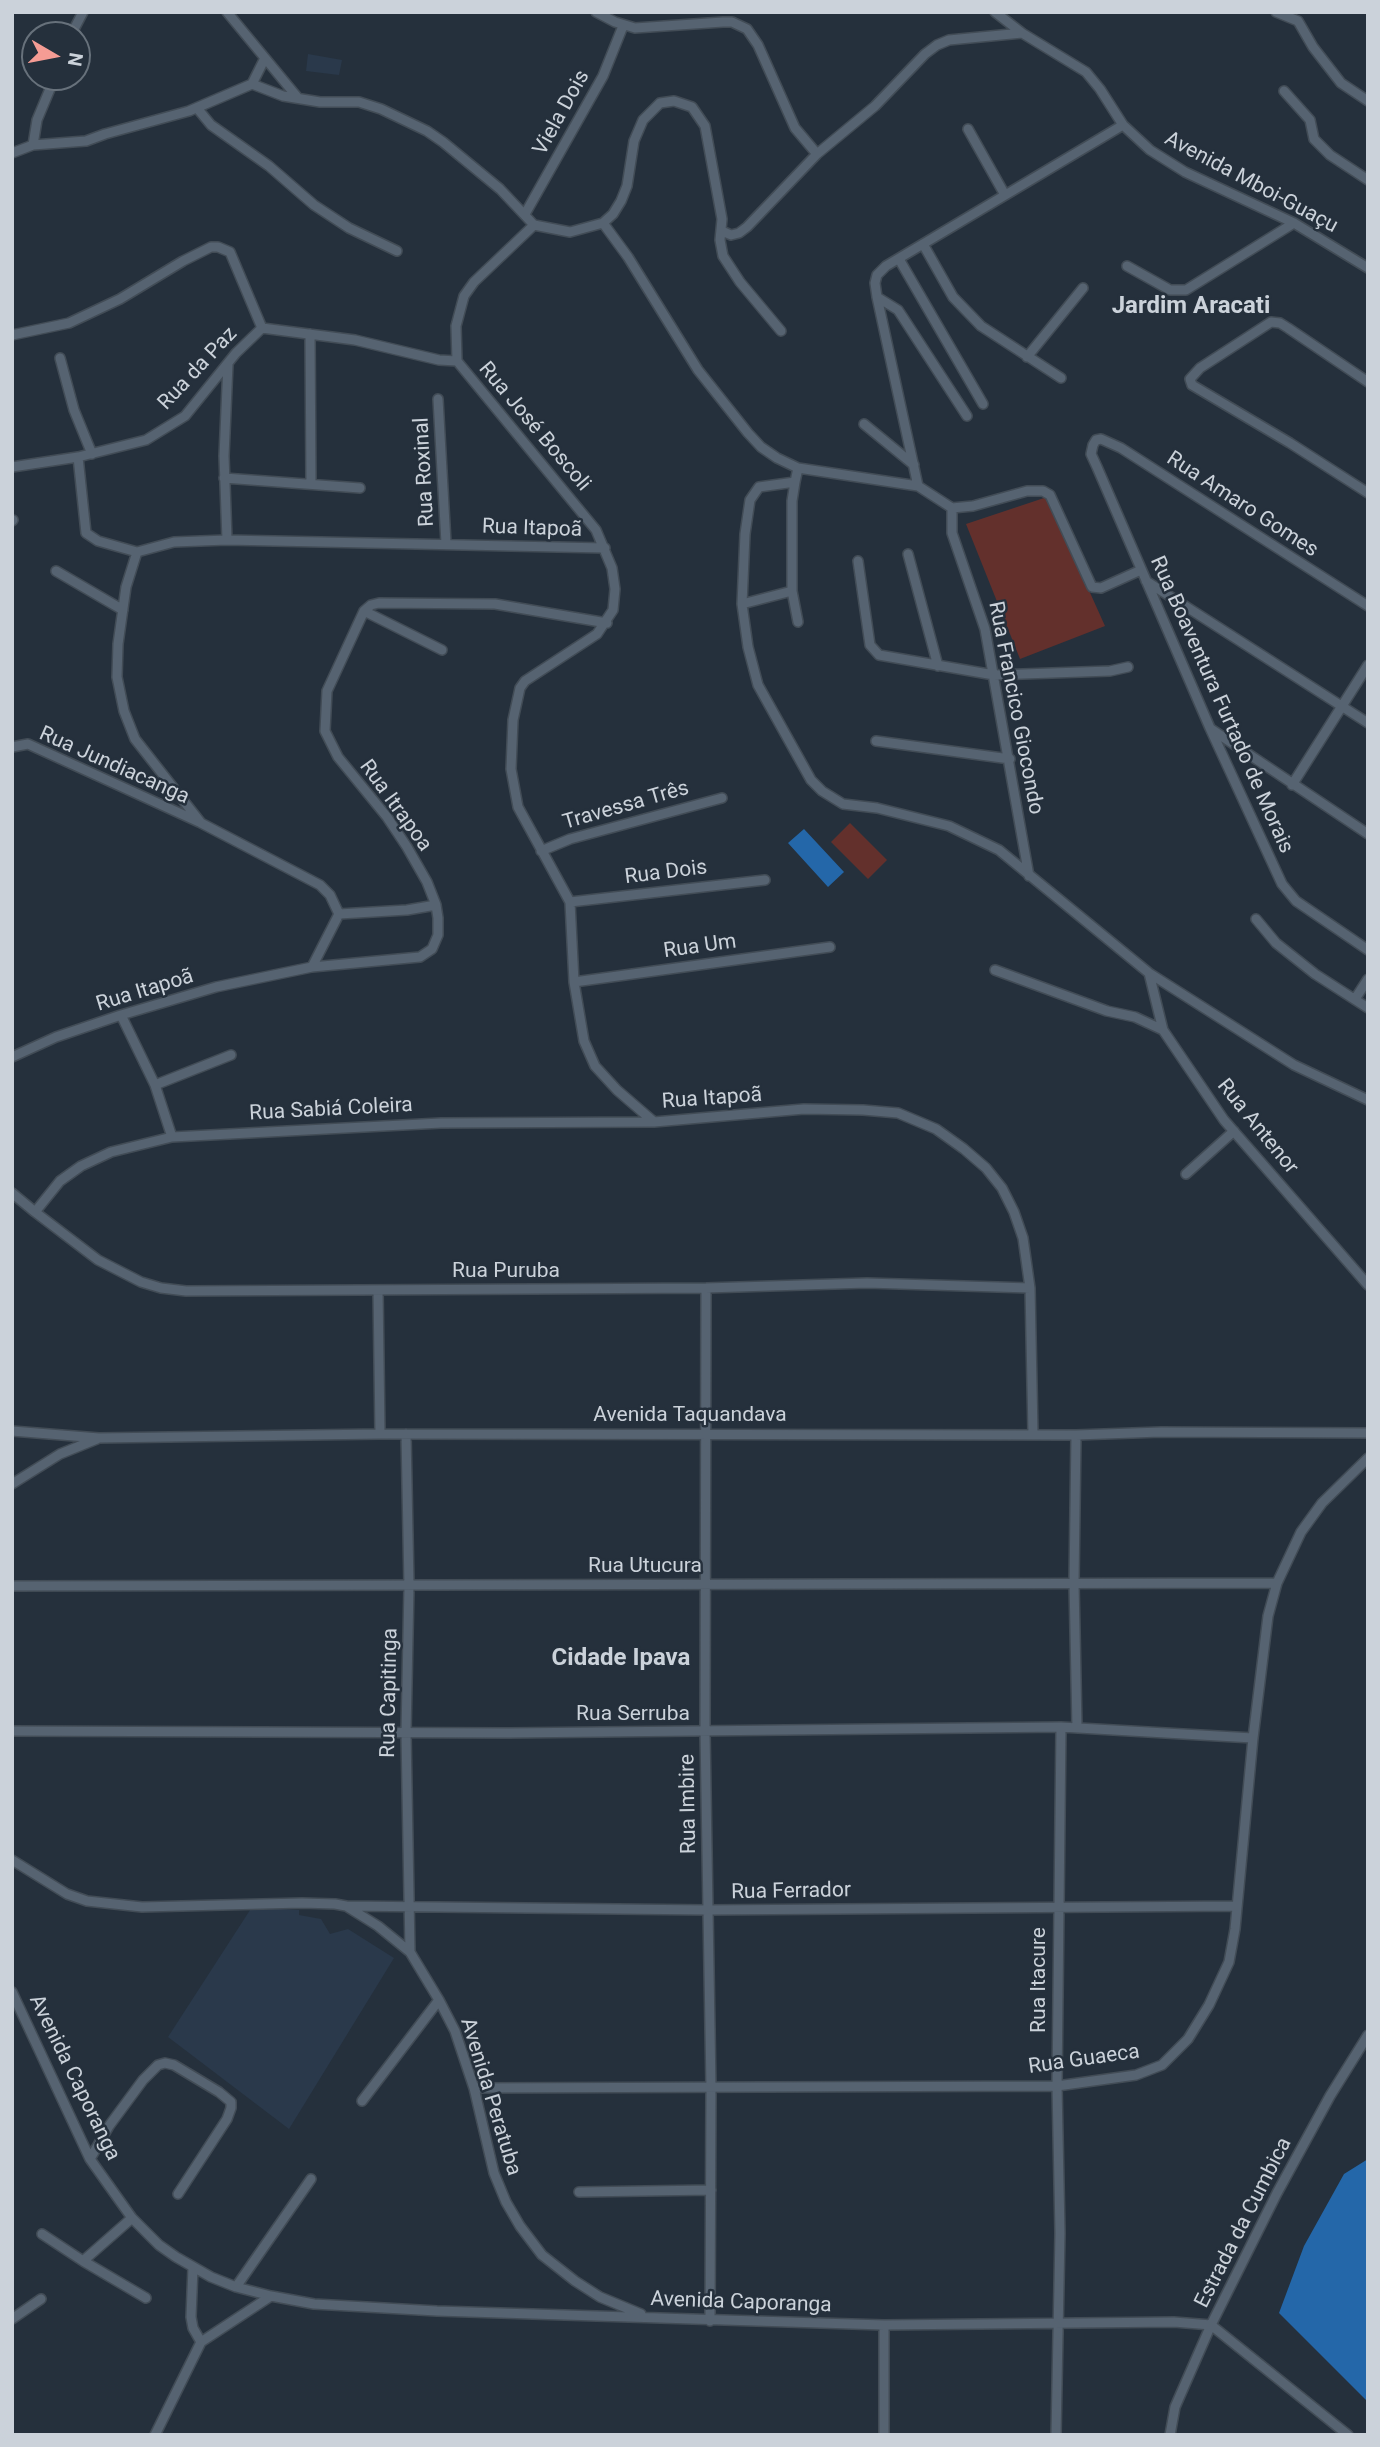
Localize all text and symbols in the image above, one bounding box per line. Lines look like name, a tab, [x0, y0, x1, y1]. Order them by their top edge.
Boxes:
north arrow	[21, 21, 91, 91]
text: N	[63, 51, 88, 68]
street label: Viela Dois	[528, 66, 596, 160]
street label: Avenida Mboi-Guaçu	[1160, 127, 1342, 239]
district label: Jardim Aracati	[1112, 293, 1270, 321]
street label: Rua da Paz	[153, 322, 243, 416]
street label: Rua José Boscoli	[473, 357, 595, 497]
street label: Rua Roxinal	[410, 417, 440, 527]
street label: Rua Amaro Gomes	[1162, 447, 1322, 563]
street label: Rua Itapoã	[481, 515, 583, 543]
street label: Rua Boaventura Furtado de Morais	[1144, 553, 1298, 857]
street label: Rua Francico Giocondo	[982, 599, 1048, 817]
street label: Rua Jundiacanga	[35, 722, 193, 810]
street label: Rua Itrapoa	[353, 755, 437, 857]
street label: Travessa Três	[560, 776, 692, 836]
street label: Rua Dois	[623, 855, 709, 891]
street label: Rua Um	[662, 929, 738, 965]
street label: Rua Itapoã	[93, 964, 197, 1018]
street label: Rua Antenor	[1211, 1074, 1303, 1180]
street label: Rua Itapoã	[661, 1083, 763, 1115]
street label: Rua Sabiá Coleira	[249, 1093, 413, 1127]
street label: Rua Puruba	[452, 1259, 560, 1285]
street label: Avenida Taquandava	[593, 1403, 787, 1429]
street label: Rua Utucura	[588, 1554, 702, 1580]
street label: Rua Capitinga	[376, 1628, 404, 1758]
district label: Cidade Ipava	[552, 1645, 690, 1673]
street label: Rua Serruba	[576, 1702, 690, 1728]
street label: Rua Imbire	[676, 1754, 702, 1854]
street label: Rua Ferrador	[731, 1878, 851, 1906]
street label: Rua Itacure	[1027, 1927, 1053, 2033]
street label: Avenida Caporanga	[23, 1991, 125, 2165]
street label: Avenida Peratuba	[454, 2015, 526, 2179]
street label: Rua Guaeca	[1027, 2040, 1141, 2080]
street label: Estrada da Cumbica	[1190, 2134, 1298, 2312]
street label: Avenida Caporanga	[650, 2287, 832, 2319]

